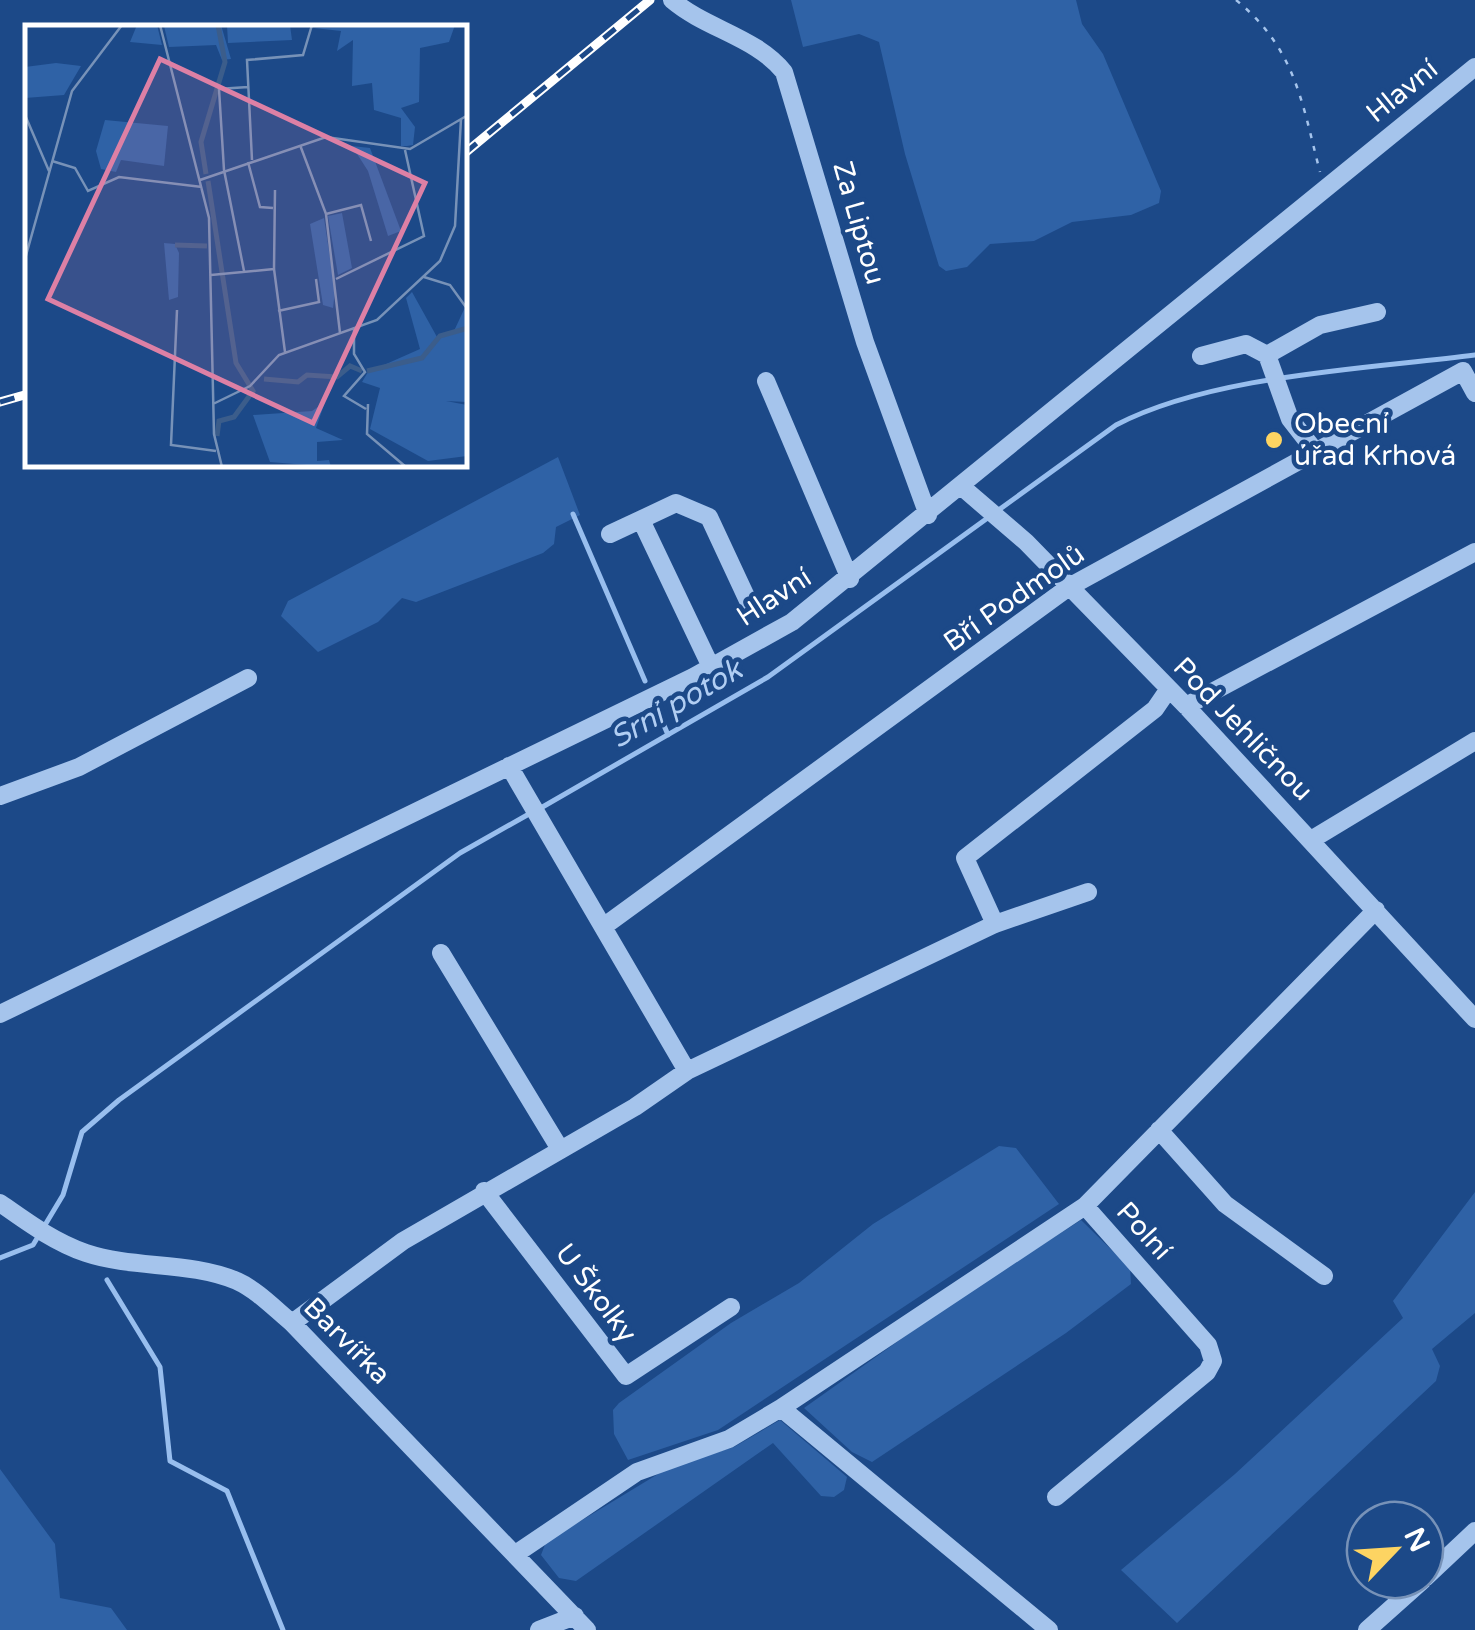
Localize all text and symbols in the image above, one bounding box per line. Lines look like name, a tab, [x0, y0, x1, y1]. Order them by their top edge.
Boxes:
inset map	[25, 25, 468, 468]
street label: Hlavní	[1359, 52, 1445, 130]
street label: Za Liptou	[825, 158, 893, 288]
place label: Obecní úřad Krhová	[1294, 407, 1456, 473]
marker: Obecní úřad Krhová	[1263, 429, 1285, 451]
street label: Bří Podmolů	[937, 537, 1091, 659]
street label: Hlavní	[730, 560, 818, 634]
water label: Srní potok	[603, 650, 751, 757]
street label: Pod Jehličnou	[1166, 650, 1320, 808]
street label: Polní	[1109, 1195, 1179, 1267]
street label: U Školky	[548, 1237, 644, 1349]
street label: Barvířka	[296, 1290, 398, 1392]
north arrow	[1345, 1500, 1445, 1600]
text: N	[1397, 1522, 1437, 1557]

